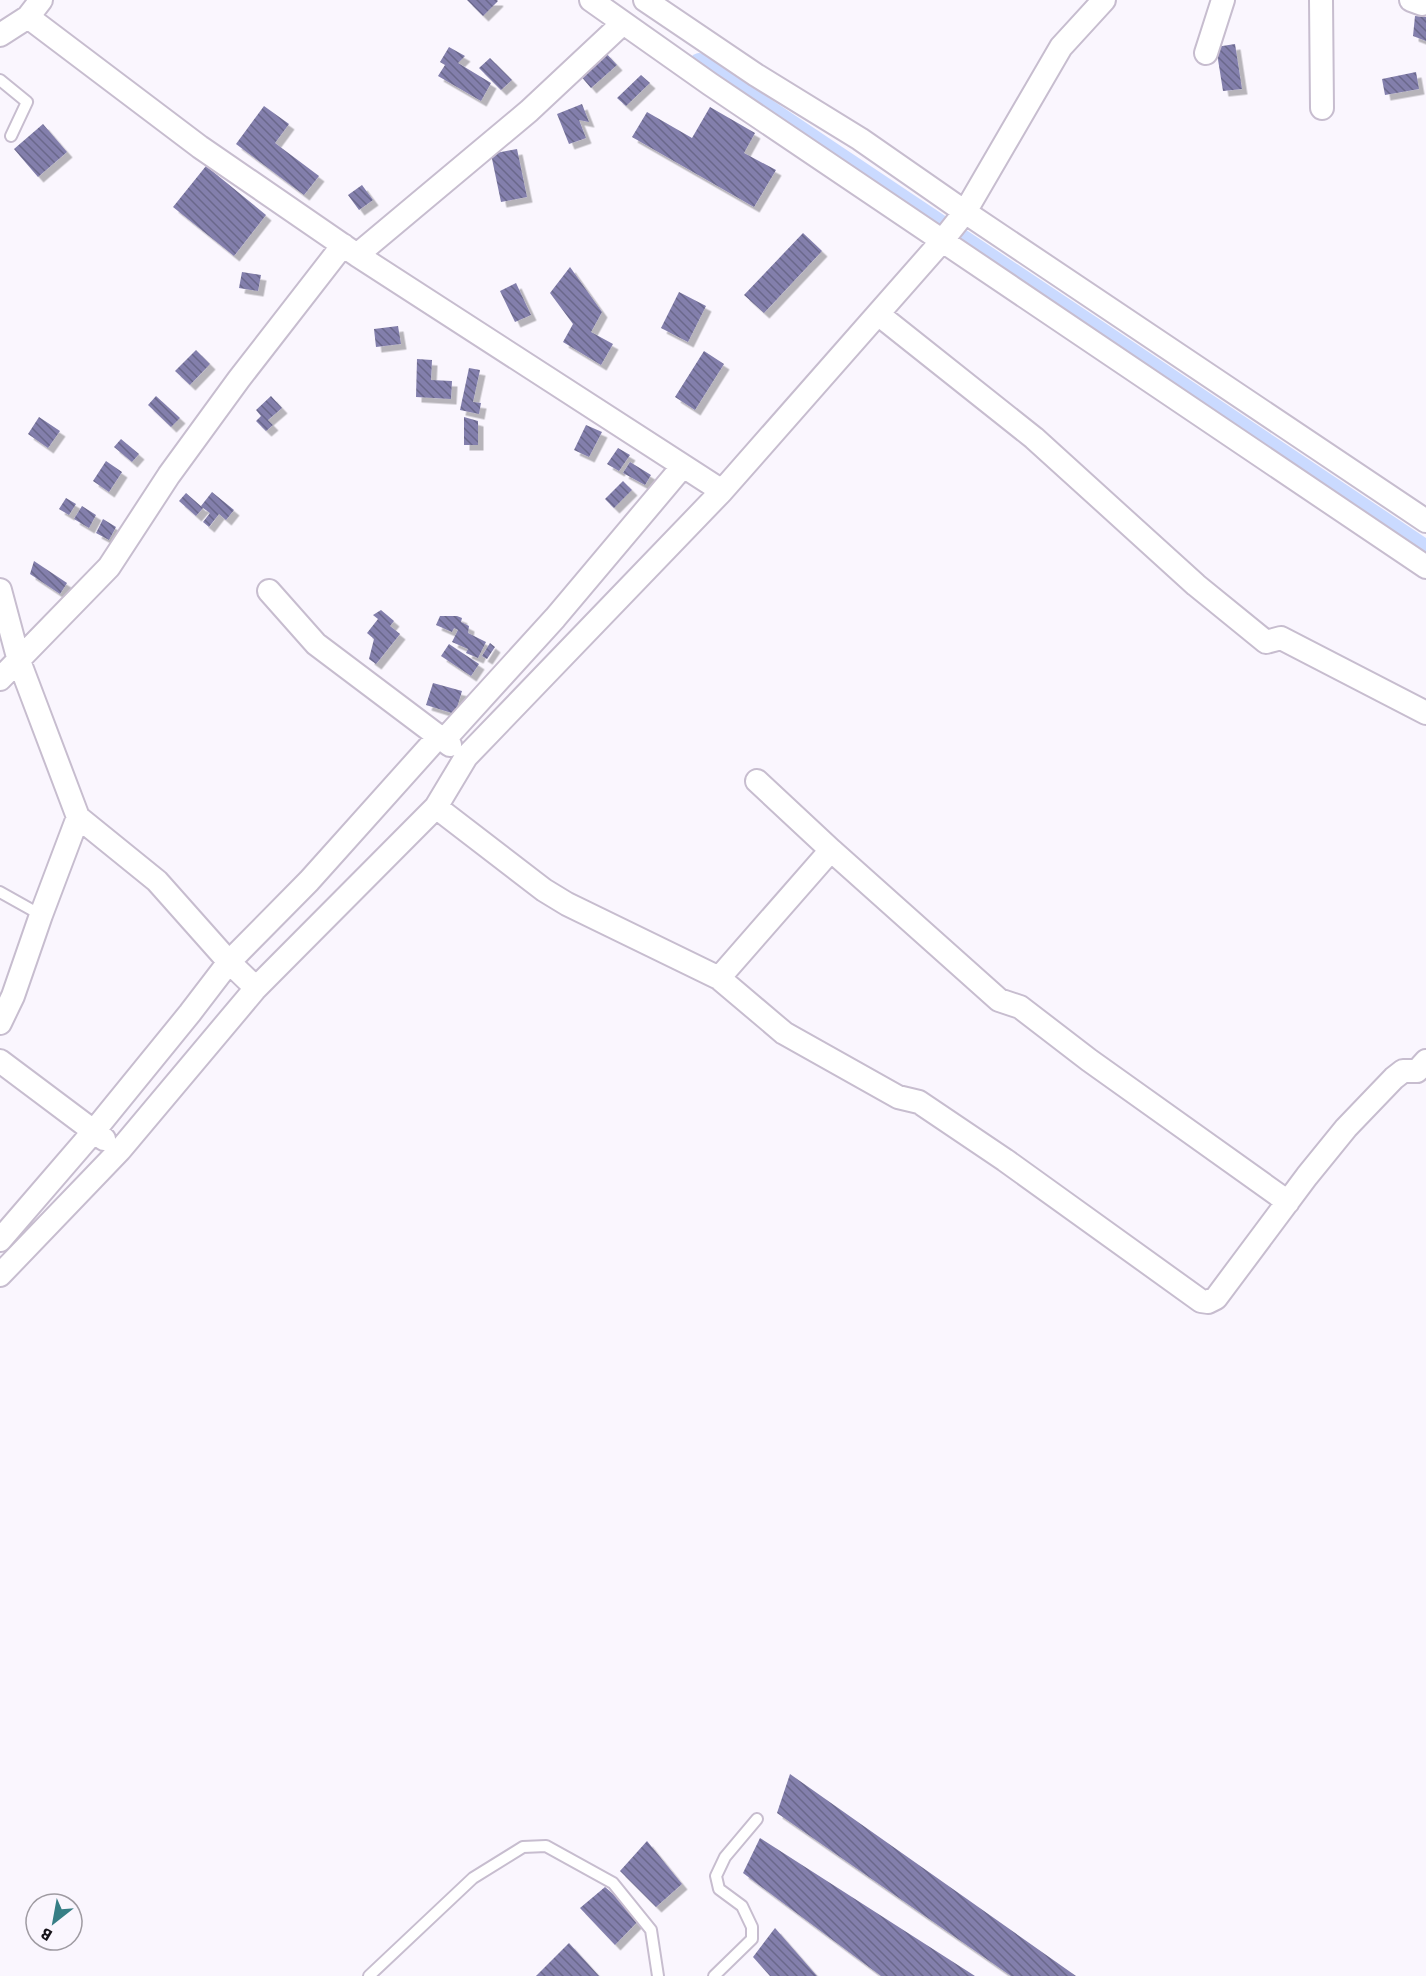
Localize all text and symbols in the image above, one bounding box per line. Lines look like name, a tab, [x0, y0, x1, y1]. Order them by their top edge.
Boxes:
north arrow	[24, 1892, 84, 1952]
text: B	[37, 1923, 56, 1945]

